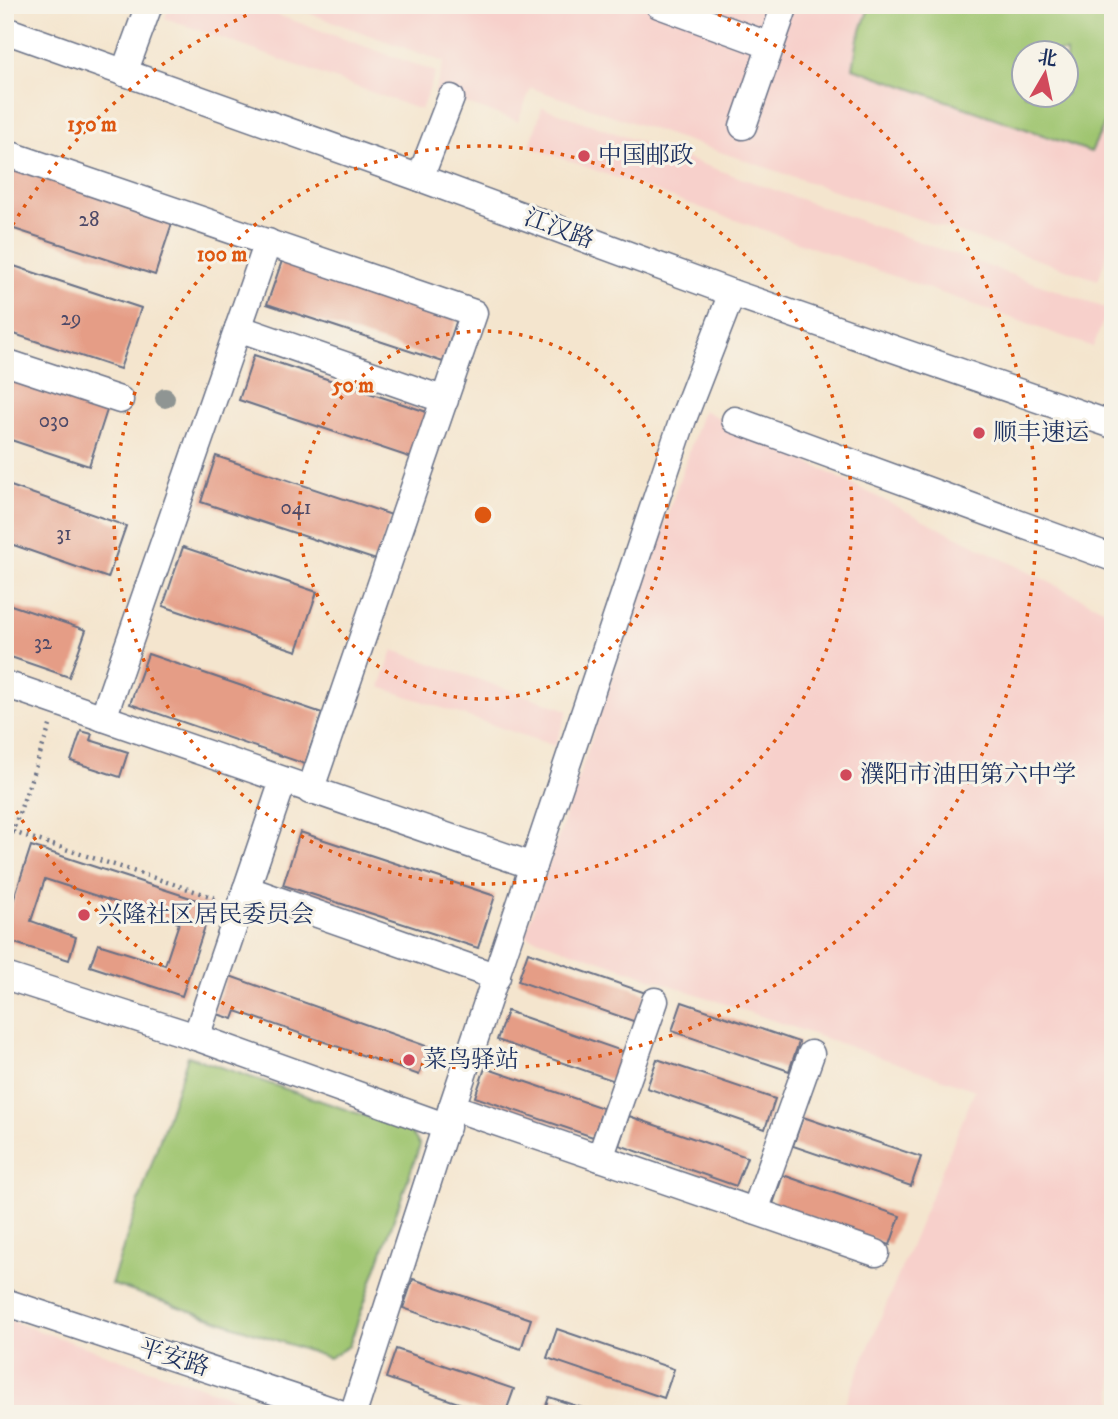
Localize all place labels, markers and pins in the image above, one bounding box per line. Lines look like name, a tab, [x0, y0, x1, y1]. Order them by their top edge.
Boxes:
place label: 中国邮政	[598, 141, 694, 171]
marker: 中国邮政	[576, 148, 592, 164]
place label: 顺丰速运	[993, 418, 1089, 448]
marker: 顺丰速运	[971, 425, 987, 441]
centre of rings	[471, 503, 495, 527]
place label: 濮阳市油田第六中学	[860, 760, 1076, 790]
marker: 濮阳市油田第六中学	[838, 767, 854, 783]
place label: 兴隆社区居民委员会	[98, 900, 314, 930]
marker: 兴隆社区居民委员会	[76, 907, 92, 923]
place label: 菜鸟驿站	[423, 1045, 519, 1075]
marker: 菜鸟驿站	[401, 1052, 417, 1068]

